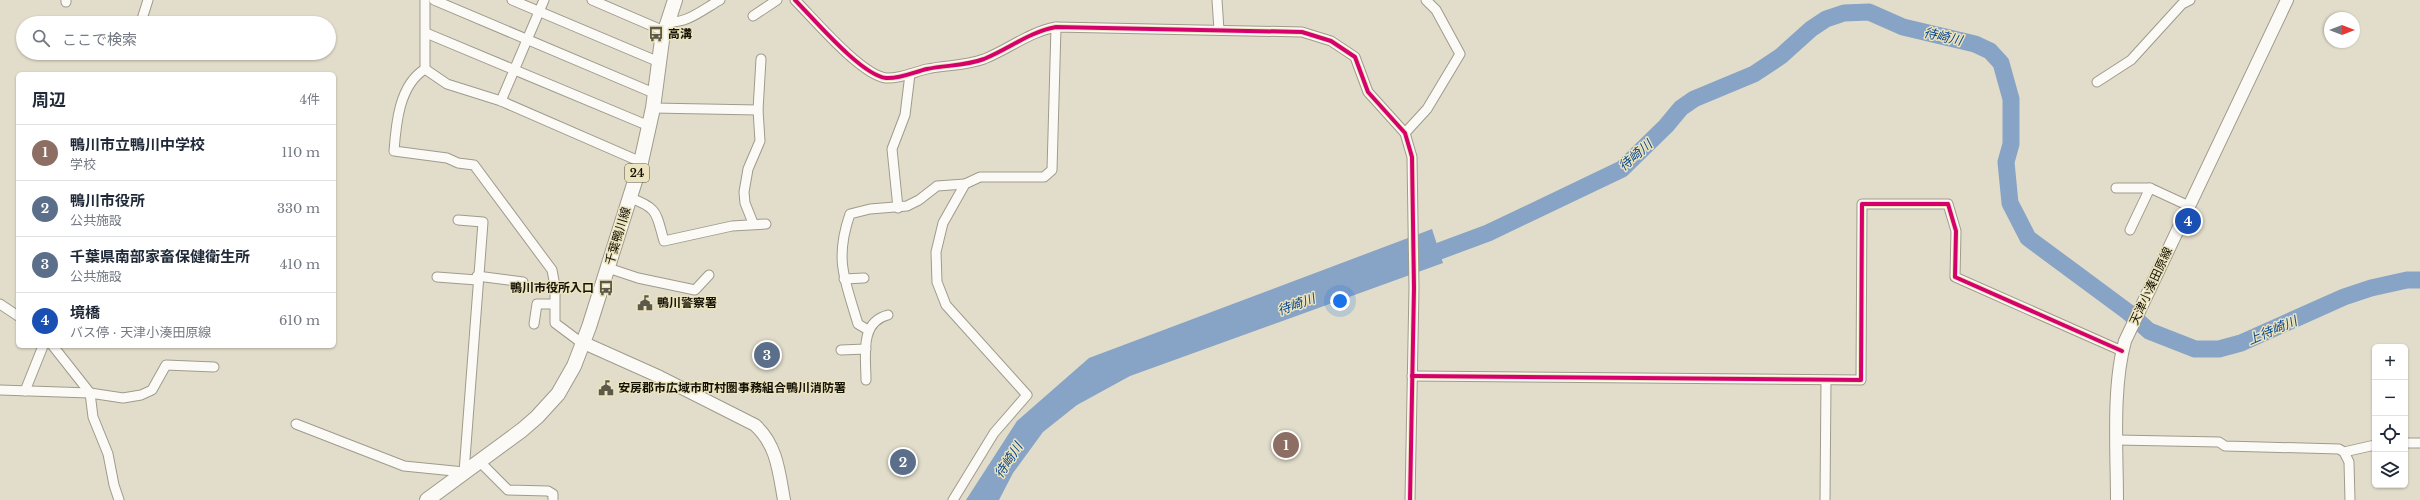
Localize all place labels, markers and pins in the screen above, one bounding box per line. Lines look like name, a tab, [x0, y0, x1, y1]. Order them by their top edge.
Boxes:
bus stop icon: 高溝	[647, 25, 665, 43]
place label: 高溝	[668, 26, 692, 41]
pin: 4	[2175, 206, 2201, 236]
bus stop icon: 鴨川市役所入口	[597, 279, 615, 297]
place label: 鴨川市役所入口	[510, 280, 594, 295]
public building icon: 鴨川警察署	[636, 294, 654, 312]
place label: 鴨川警察署	[657, 295, 717, 310]
pin: 3	[754, 340, 780, 370]
public building icon: 安房郡市広域市町村圏事務組合鴨川消防署	[597, 379, 615, 397]
place label: 安房郡市広域市町村圏事務組合鴨川消防署	[618, 380, 846, 395]
pin: 1	[1273, 430, 1299, 460]
pin: 2	[890, 447, 916, 477]

